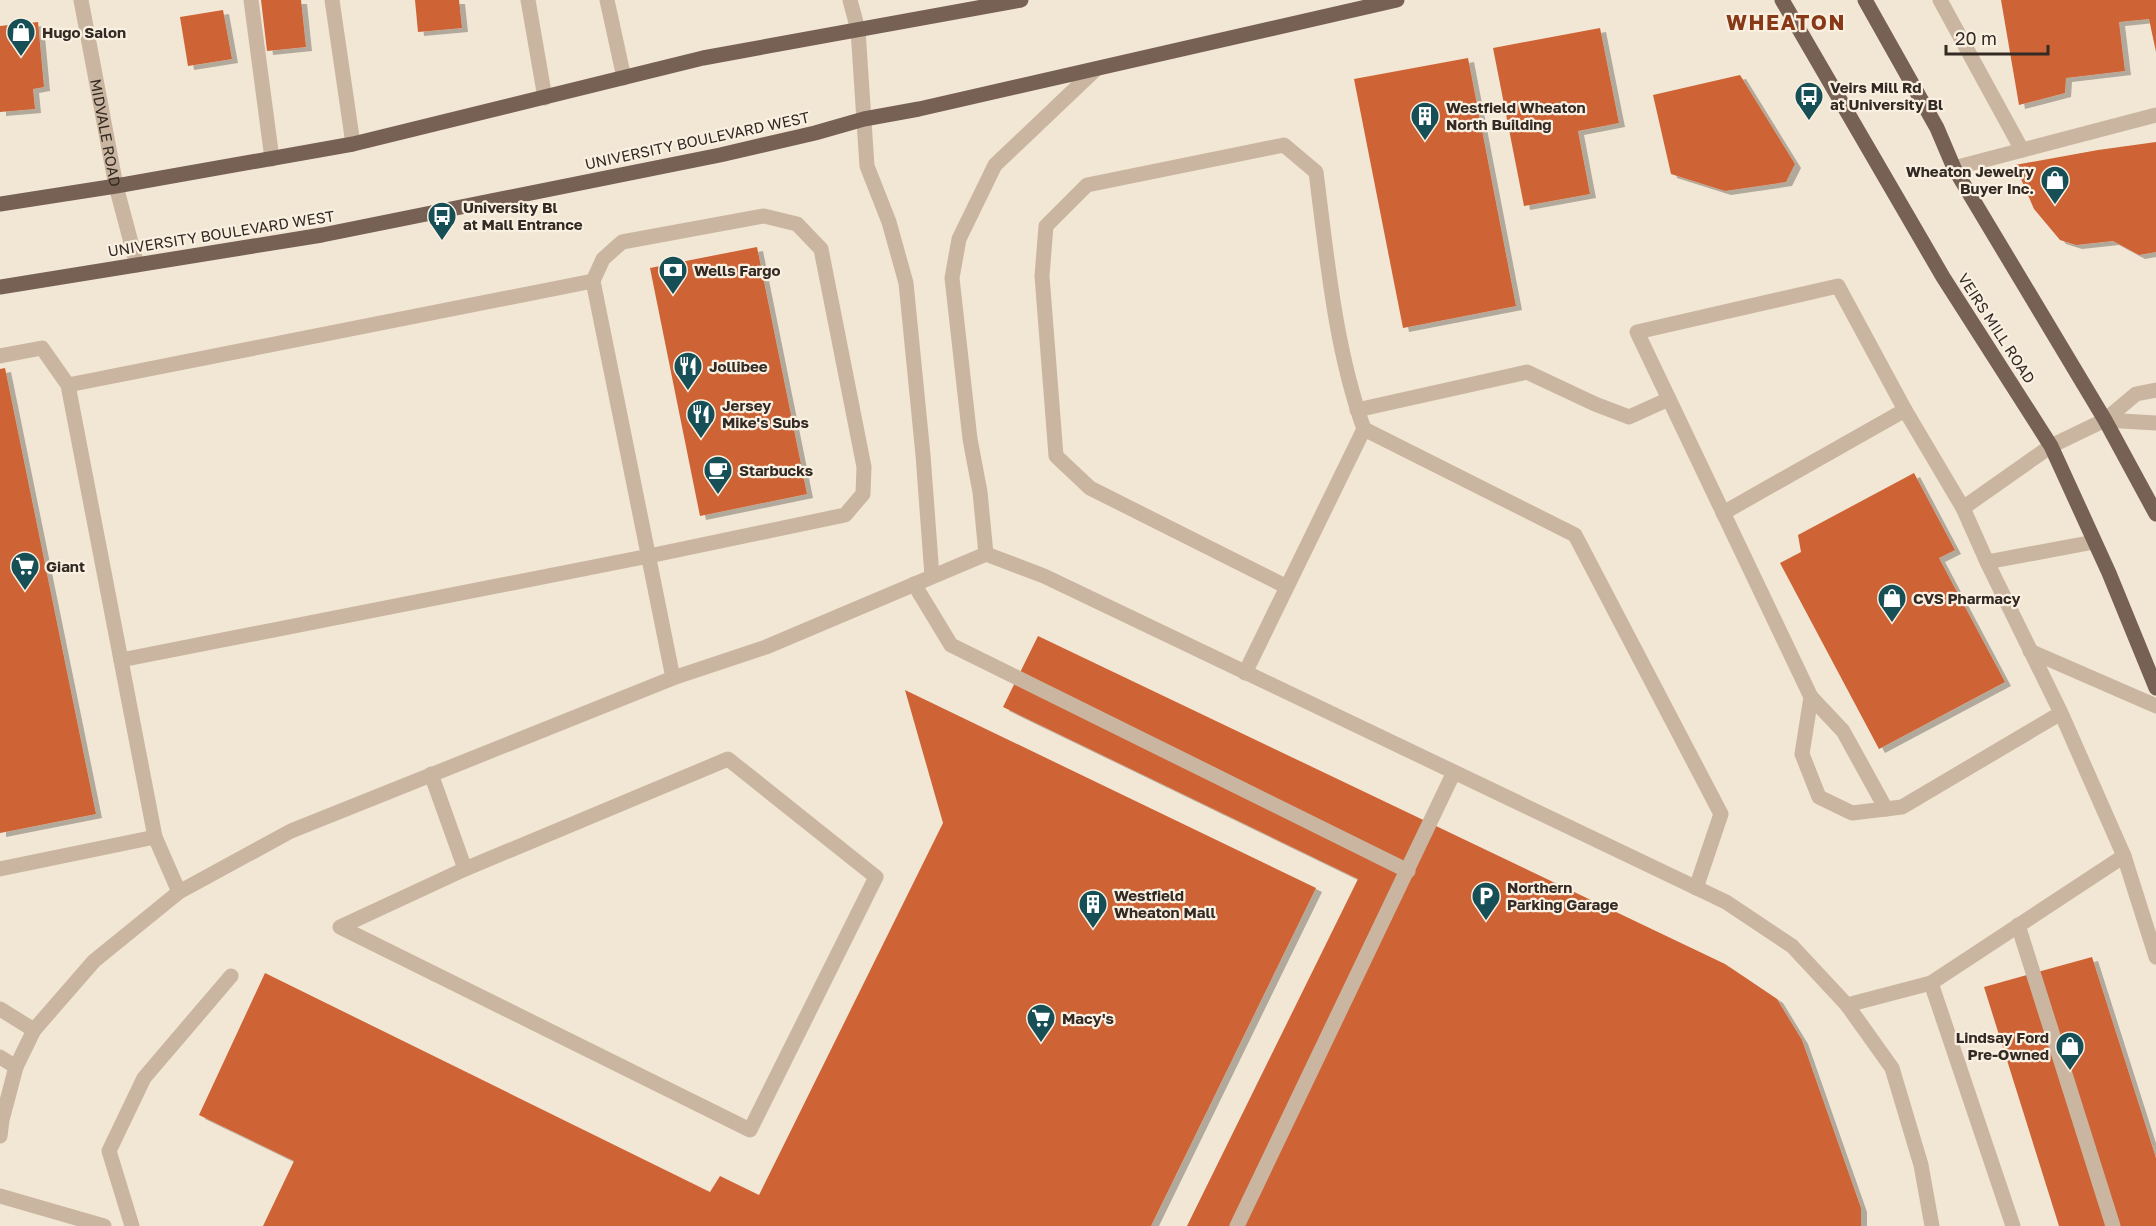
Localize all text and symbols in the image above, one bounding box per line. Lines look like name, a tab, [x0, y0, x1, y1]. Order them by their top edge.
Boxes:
district label: WHEATON	[1726, 9, 1846, 35]
shop icon: Hugo Salon	[5, 16, 37, 58]
scale bar	[1946, 18, 2048, 56]
place label: Hugo Salon	[42, 23, 126, 41]
text: 20 m	[1955, 27, 1997, 49]
street label: MIDVALE ROAD	[87, 77, 125, 188]
place label: Veirs Mill Rd at University Bl	[1830, 78, 1943, 113]
bus stop icon: Veirs Mill Rd at University Bl	[1793, 80, 1825, 122]
place label: Westfield Wheaton North Building	[1446, 98, 1585, 133]
building icon: Westfield Wheaton North Building	[1409, 100, 1441, 142]
street label: UNIVERSITY BOULEVARD WEST	[583, 107, 811, 173]
place label: Wheaton Jewelry Buyer Inc.	[1906, 162, 2034, 197]
shop icon: Wheaton Jewelry Buyer Inc.	[2039, 164, 2071, 206]
place label: University Bl at Mall Entrance	[463, 198, 583, 233]
bus stop icon: University Bl at Mall Entrance	[426, 200, 458, 242]
street label: UNIVERSITY BOULEVARD WEST	[106, 206, 336, 260]
bank icon: Wells Fargo	[657, 254, 689, 296]
place label: Wells Fargo	[694, 261, 780, 279]
street label: VEIRS MILL ROAD	[1955, 270, 2039, 386]
restaurant icon: Jollibee	[672, 350, 704, 392]
place label: Jollibee	[709, 357, 768, 375]
place label: Jersey Mike's Subs	[722, 396, 809, 431]
restaurant icon: Jersey Mike's Subs	[685, 398, 717, 440]
cafe icon: Starbucks	[702, 454, 734, 496]
place label: Starbucks	[739, 461, 813, 479]
supermarket icon: Giant	[9, 550, 41, 592]
place label: Giant	[46, 557, 85, 575]
shop icon: CVS Pharmacy	[1876, 582, 1908, 624]
place label: CVS Pharmacy	[1913, 589, 2020, 607]
place label: Northern Parking Garage	[1507, 878, 1619, 913]
parking icon: Northern Parking Garage	[1470, 880, 1502, 922]
place label: Westfield Wheaton Mall	[1114, 886, 1216, 921]
building icon: Westfield Wheaton Mall	[1077, 888, 1109, 930]
supermarket icon: Macy's	[1025, 1002, 1057, 1044]
place label: Macy's	[1062, 1009, 1114, 1027]
place label: Lindsay Ford Pre-Owned	[1956, 1028, 2049, 1063]
shop icon: Lindsay Ford Pre-Owned	[2054, 1030, 2086, 1072]

